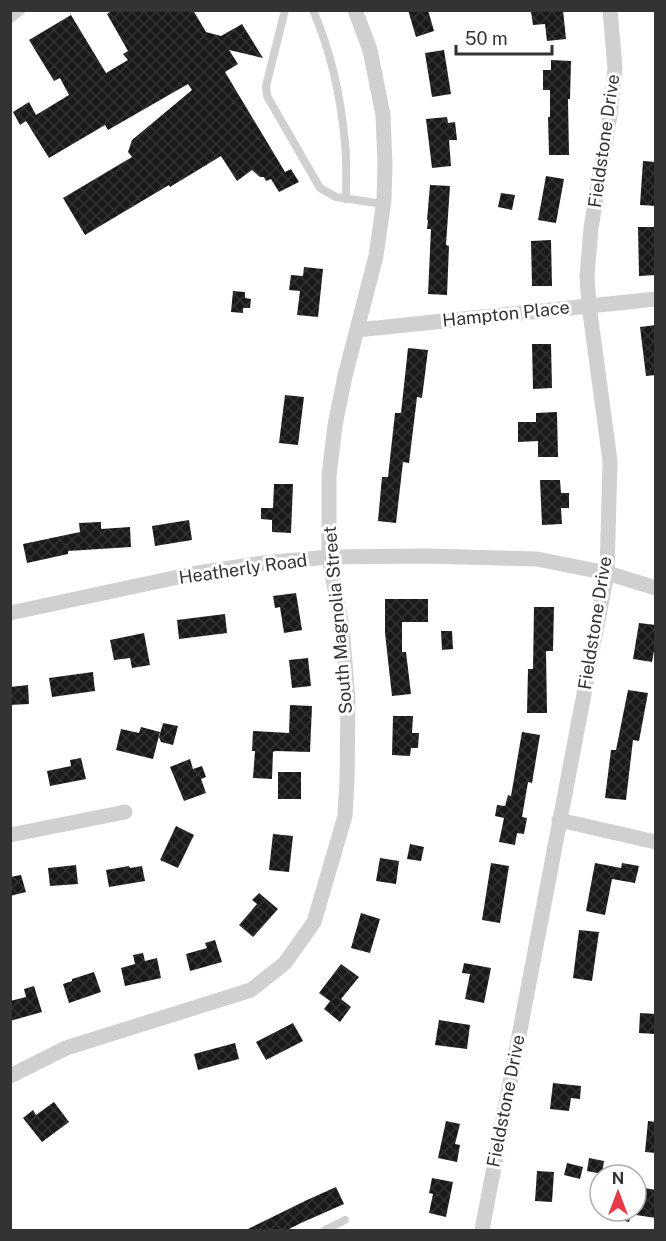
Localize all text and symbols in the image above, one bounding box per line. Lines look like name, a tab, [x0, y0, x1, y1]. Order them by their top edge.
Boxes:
scale bar	[456, 18, 552, 56]
text: 50 m	[465, 28, 508, 49]
street label: Fieldstone Drive	[584, 73, 623, 209]
street label: Hampton Place	[441, 296, 571, 331]
street label: South Magnolia Street	[319, 525, 356, 715]
street label: Heatherly Road	[177, 549, 309, 588]
street label: Fieldstone Drive	[574, 555, 615, 691]
street label: Fieldstone Drive	[482, 1033, 529, 1169]
north arrow	[588, 1163, 648, 1223]
text: N	[612, 1169, 624, 1188]

